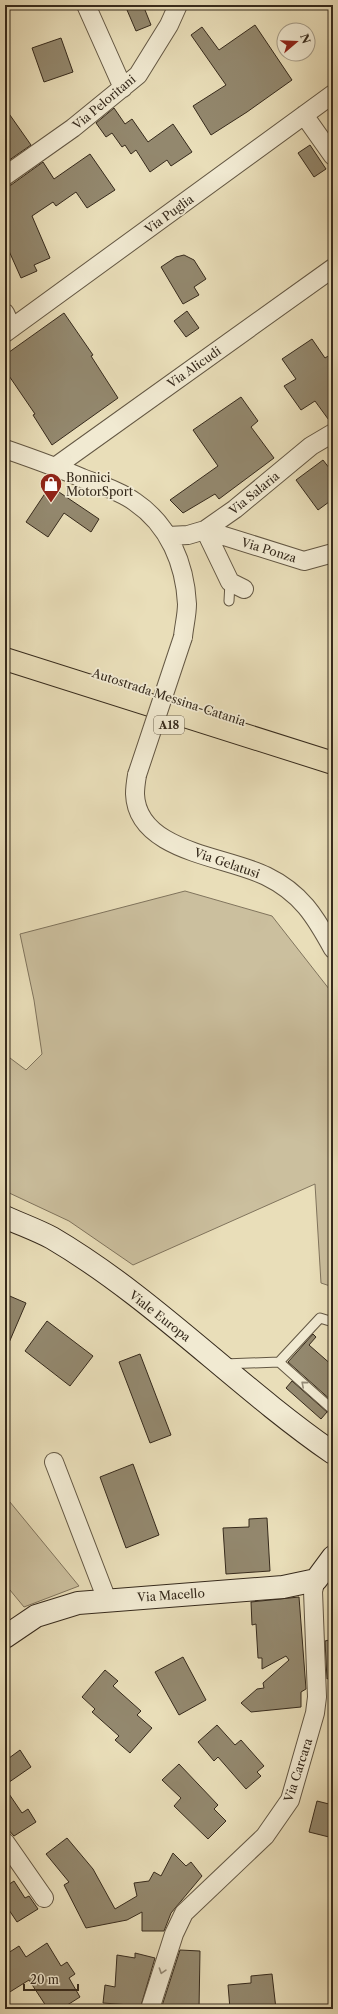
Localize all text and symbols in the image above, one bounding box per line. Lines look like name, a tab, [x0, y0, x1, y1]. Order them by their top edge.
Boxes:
north arrow	[276, 22, 316, 62]
text: N	[297, 32, 314, 46]
street label: Via Peloritani	[69, 71, 139, 133]
street label: Via Puglia	[141, 191, 197, 237]
street label: Via Alicudi	[163, 343, 224, 391]
street label: Via Salaria	[225, 468, 283, 518]
place label: Bonnici MotorSport	[66, 470, 134, 499]
shop icon: Bonnici MotorSport	[38, 471, 64, 504]
street label: Via Ponza	[239, 534, 299, 566]
street label: Autostrada Messina-Catania	[89, 665, 248, 729]
road number: A18	[154, 716, 184, 734]
street label: Via Gelatusi	[191, 844, 262, 881]
street label: Viale Europa	[126, 1287, 194, 1345]
one-way arrow	[301, 1382, 308, 1389]
street label: Via Macello	[136, 1585, 205, 1605]
street label: Via Carcara	[280, 1736, 316, 1805]
scale bar	[24, 1966, 78, 1992]
one-way arrow	[158, 1967, 167, 1974]
text: 20 m	[30, 1972, 59, 1987]

